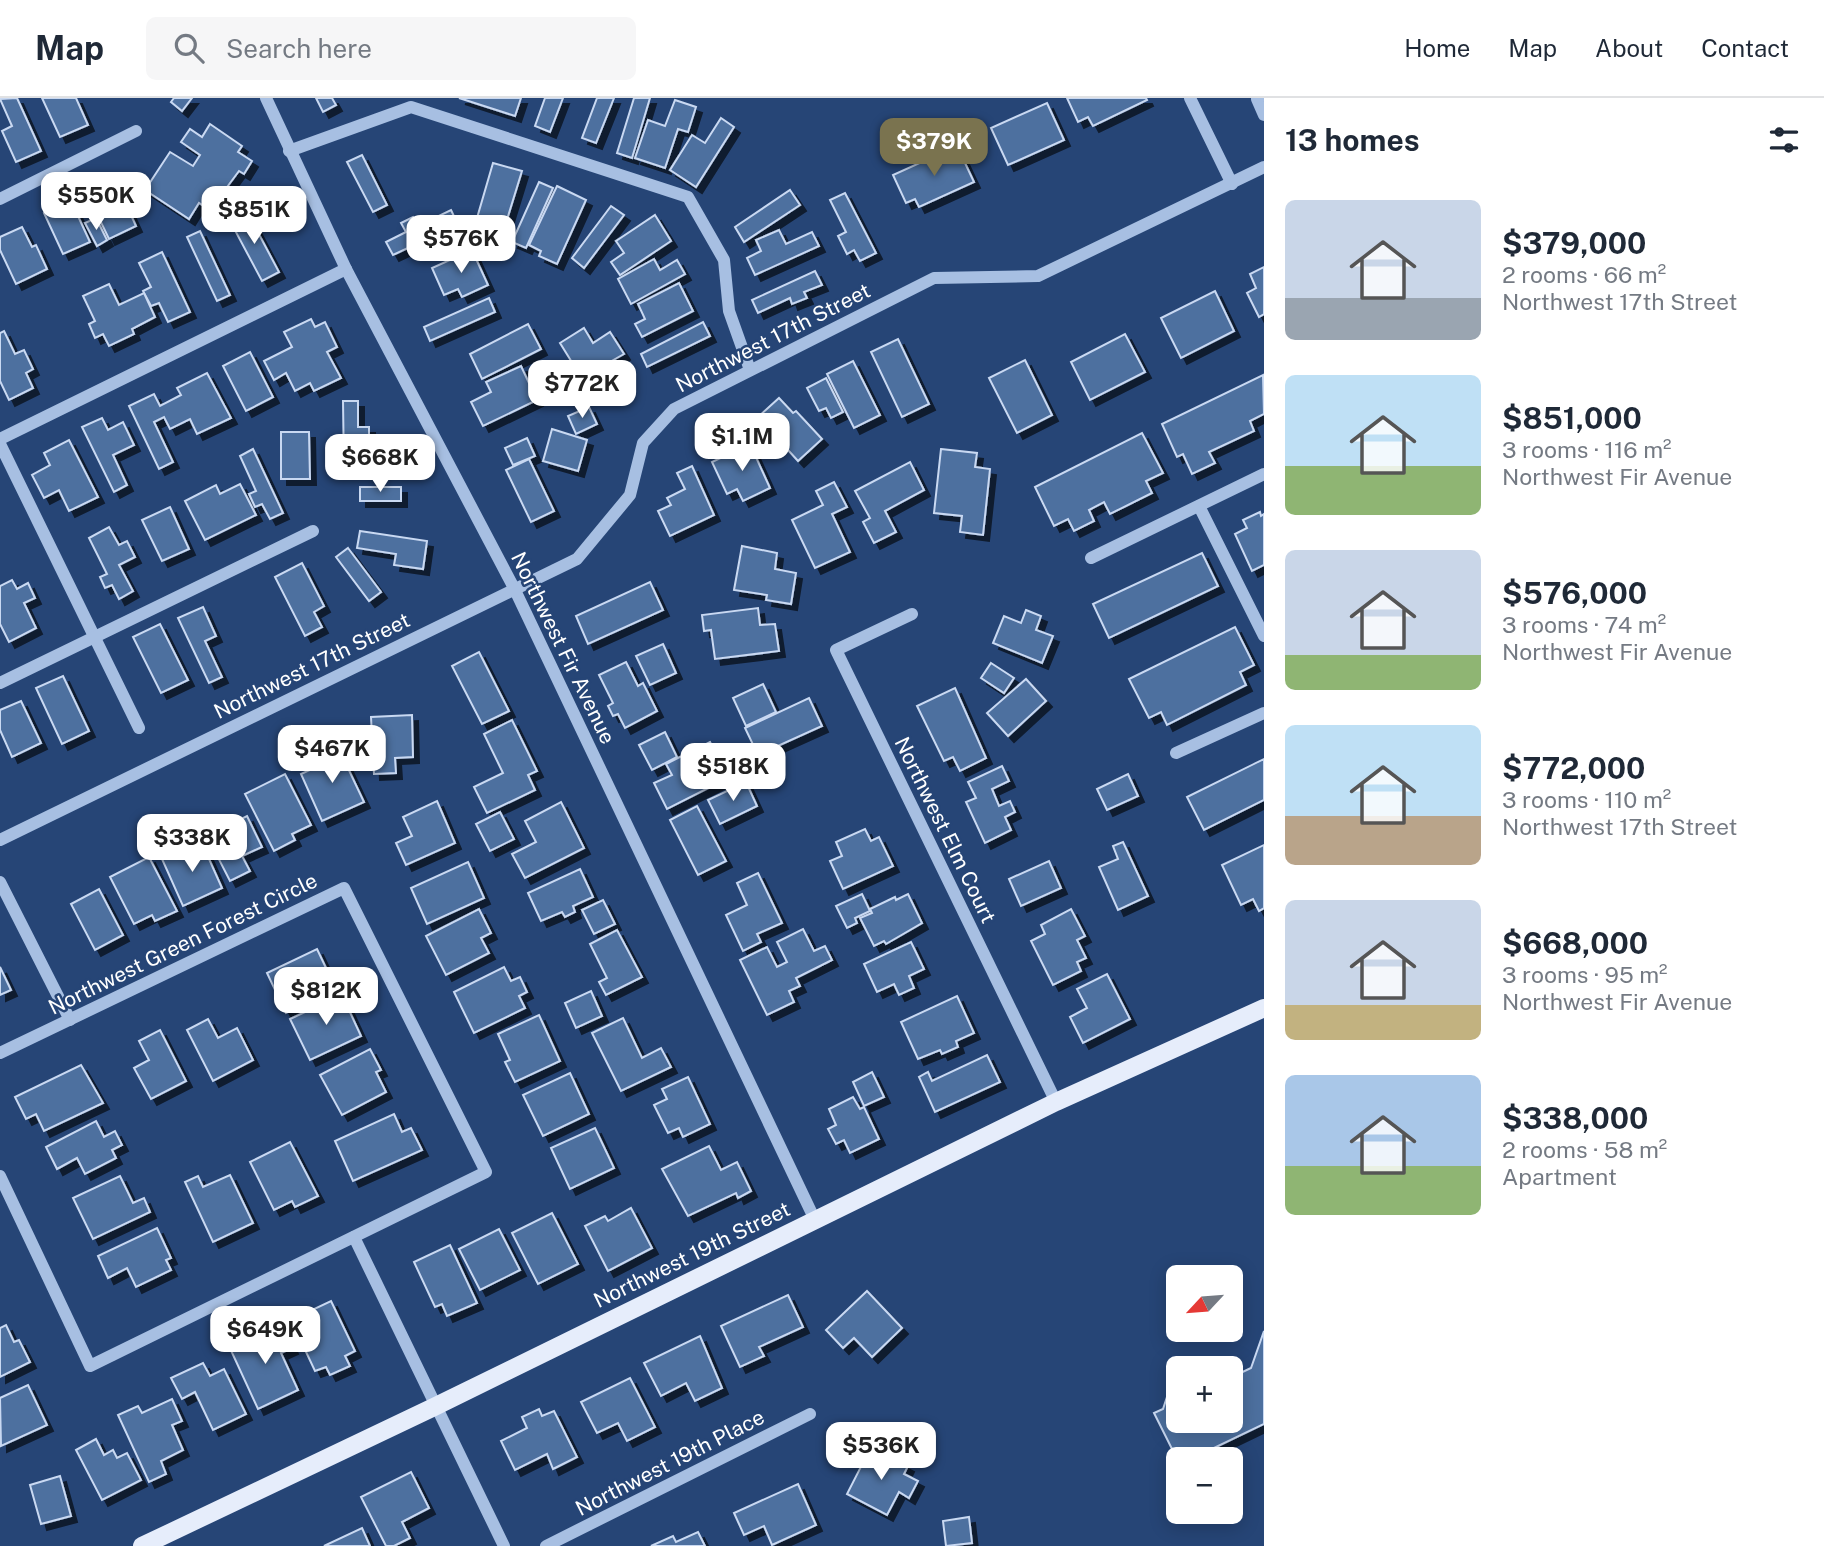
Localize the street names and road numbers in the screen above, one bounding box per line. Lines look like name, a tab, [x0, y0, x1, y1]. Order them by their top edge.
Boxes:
street label: Northwest 17th Street	[671, 278, 874, 397]
street label: Northwest Fir Avenue	[506, 548, 621, 748]
street label: Northwest 17th Street	[210, 607, 414, 724]
street label: Northwest Elm Court	[890, 733, 1001, 927]
street label: Northwest Green Forest Circle	[44, 867, 321, 1020]
street label: Northwest 19th Street	[589, 1196, 794, 1313]
street label: Northwest 19th Place	[571, 1404, 768, 1521]

